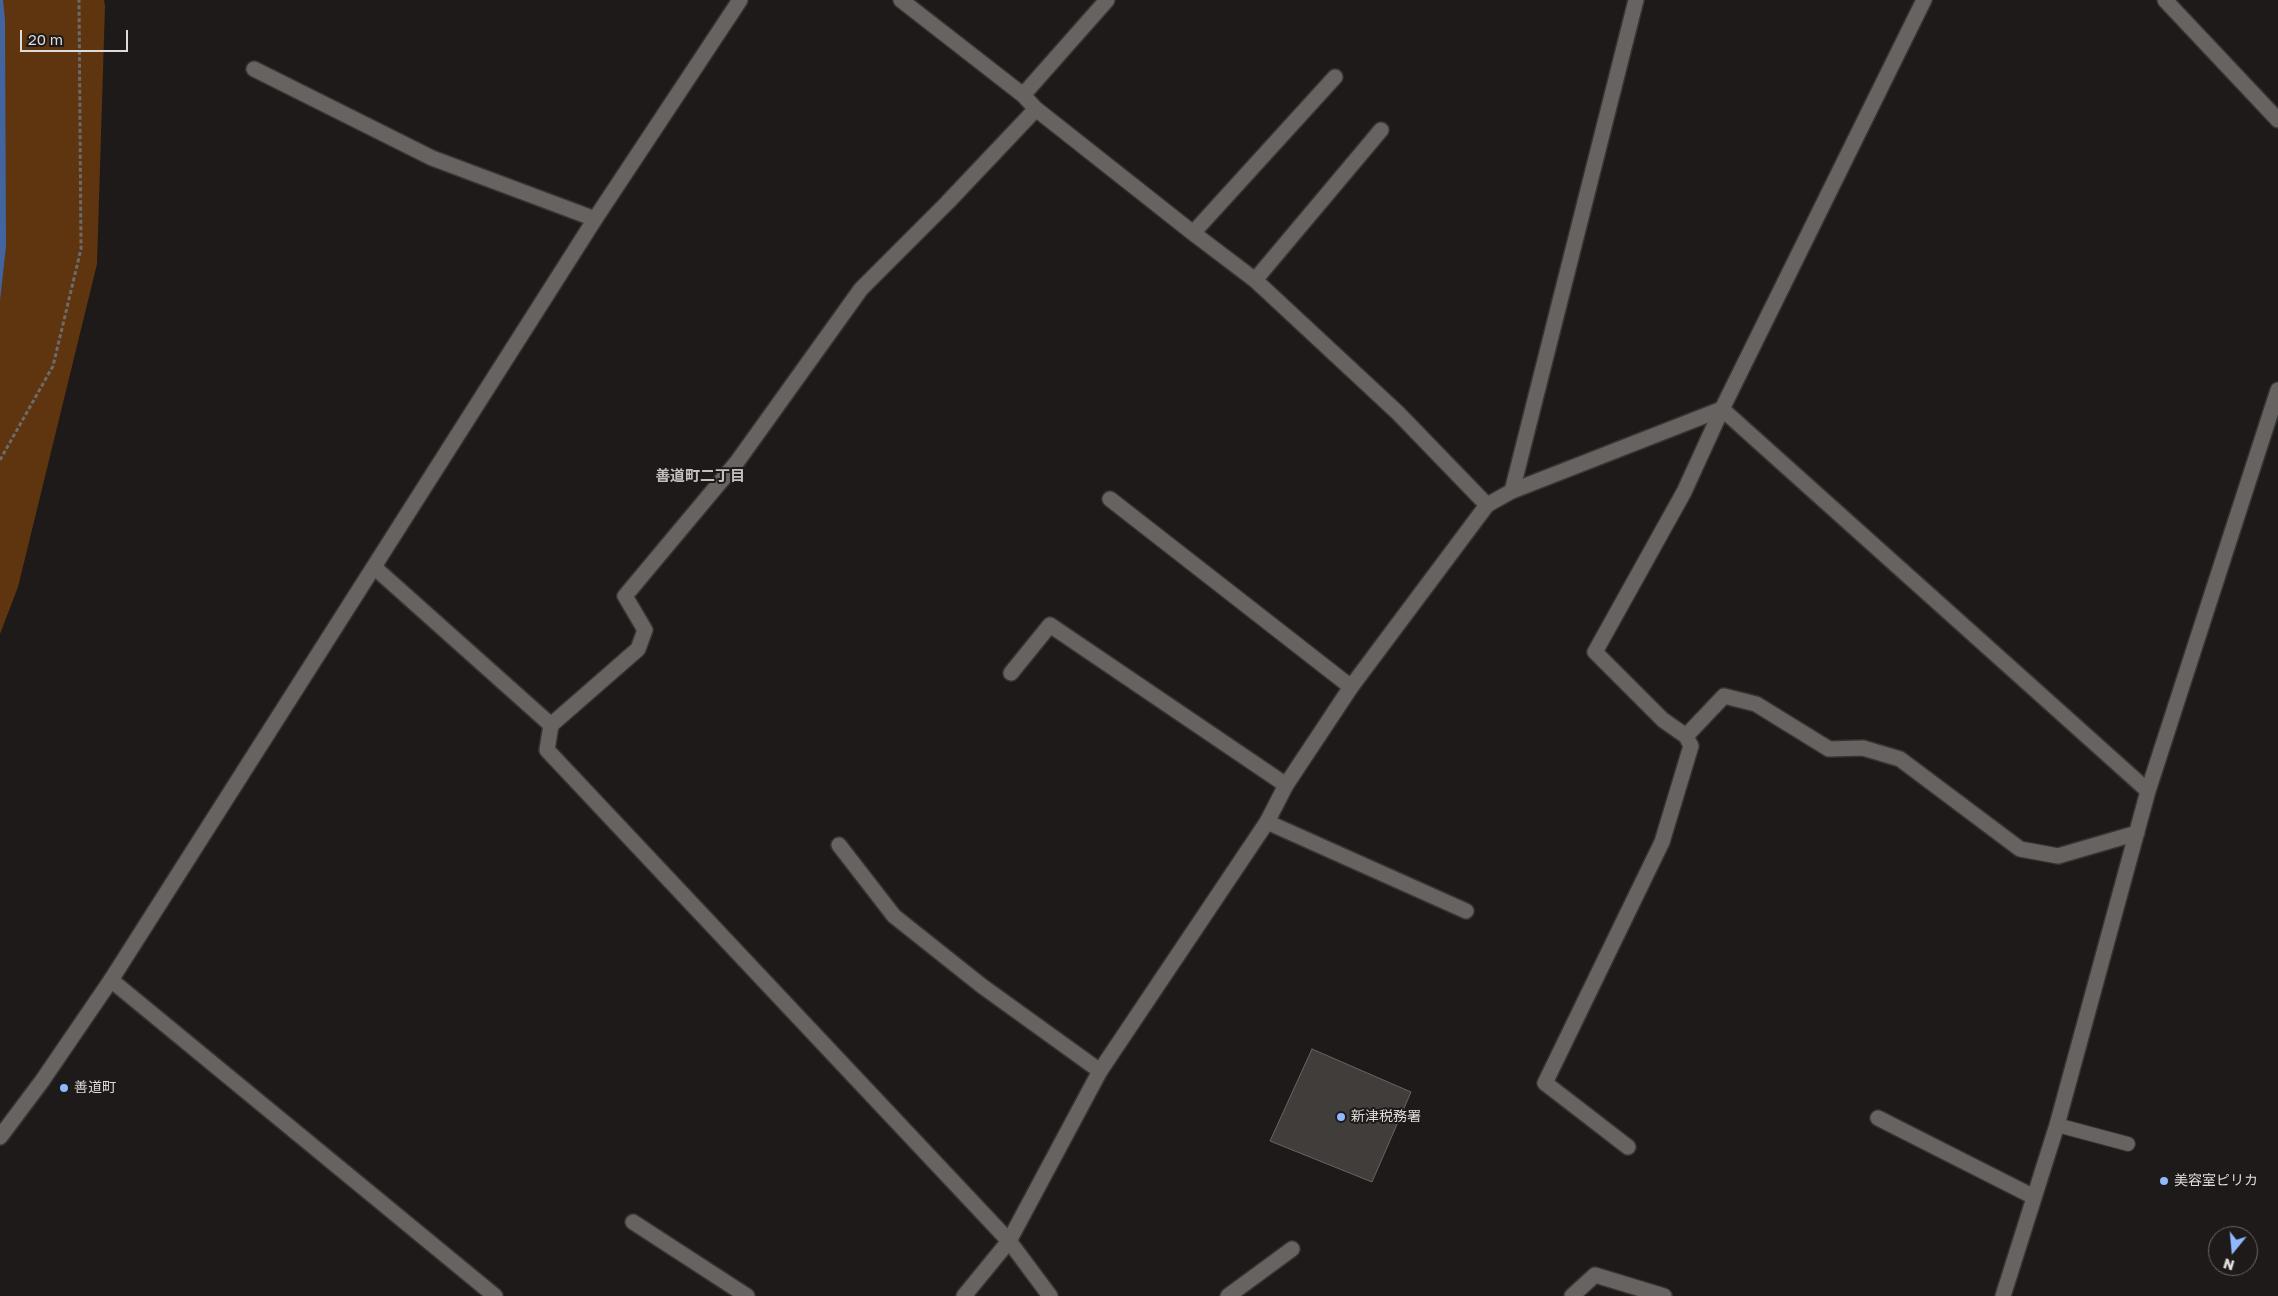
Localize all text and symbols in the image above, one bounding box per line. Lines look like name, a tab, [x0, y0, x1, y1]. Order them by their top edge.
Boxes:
scale bar	[22, 20, 130, 52]
text: 20 m	[28, 30, 63, 48]
district label: 善道町二丁目	[655, 467, 745, 485]
place label: 善道町	[74, 1080, 116, 1096]
marker: 善道町	[58, 1082, 70, 1094]
place label: 新津税務署	[1351, 1109, 1421, 1125]
marker: 新津税務署	[1335, 1111, 1347, 1123]
place label: 美容室ピリカ	[2174, 1173, 2258, 1189]
marker: 美容室ピリカ	[2158, 1175, 2170, 1187]
north arrow	[2208, 1226, 2258, 1276]
text: N	[2221, 1255, 2236, 1275]

